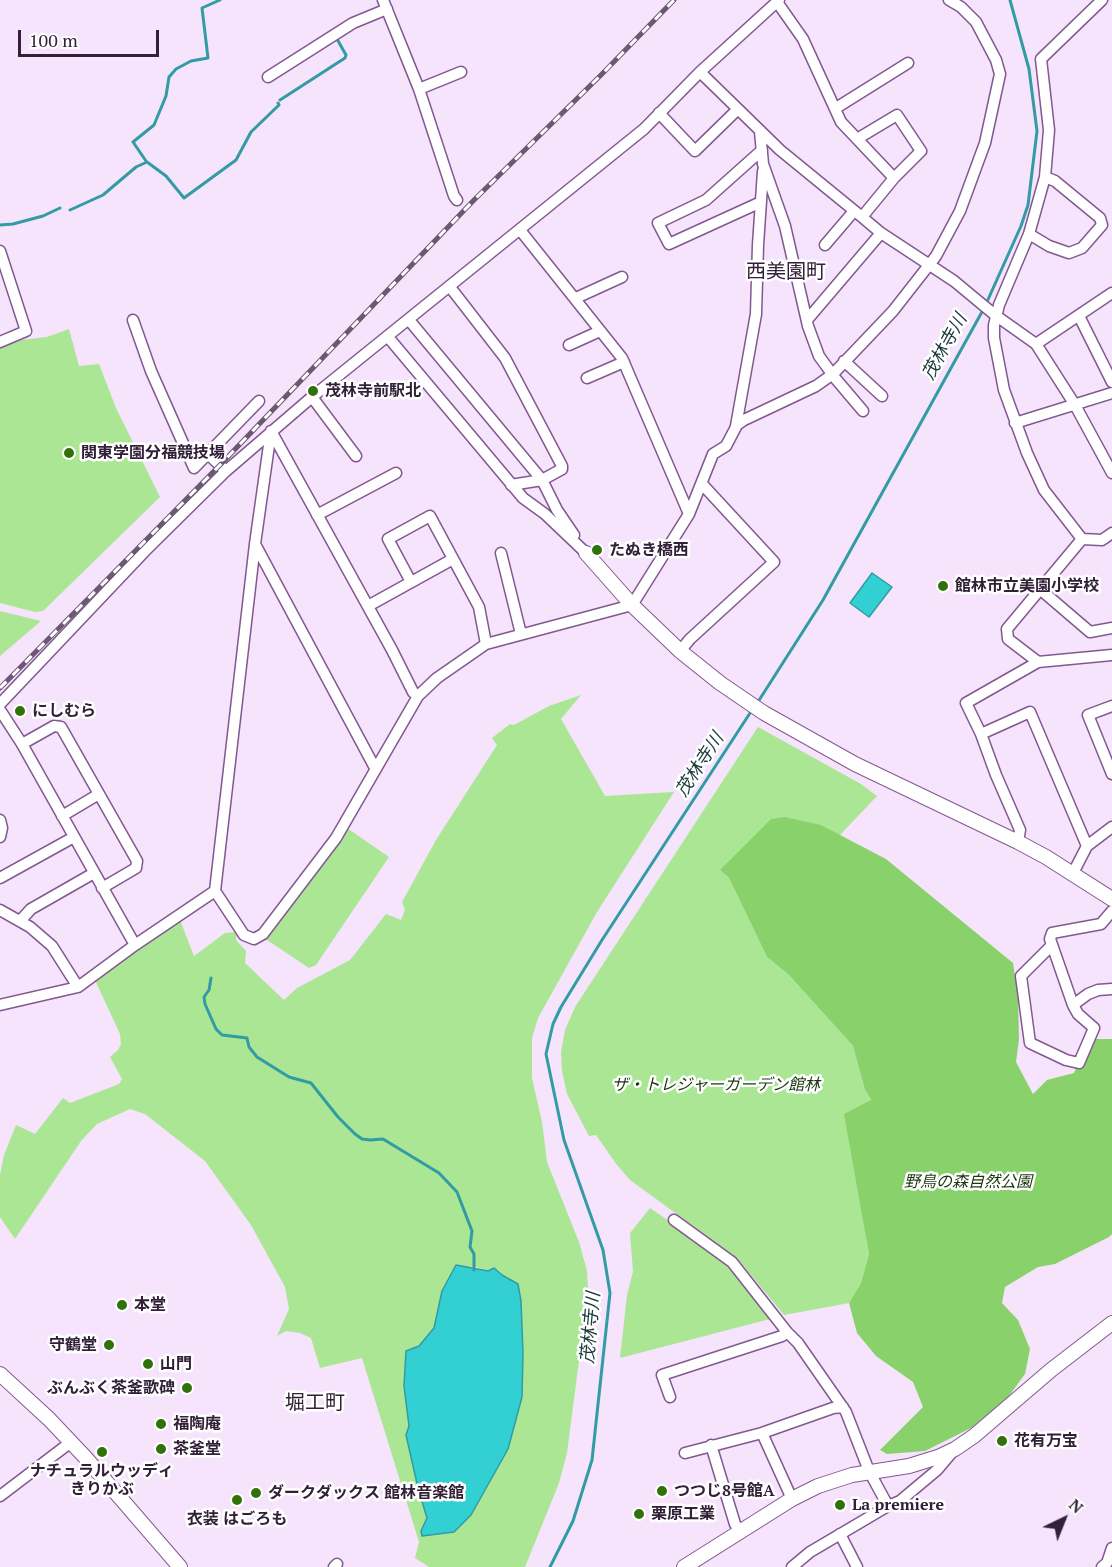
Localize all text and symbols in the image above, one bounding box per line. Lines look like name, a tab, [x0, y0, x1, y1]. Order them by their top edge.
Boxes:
scale bar	[21, 18, 162, 56]
text: 100 m	[29, 28, 78, 52]
district label: 西美園町	[746, 260, 826, 284]
water label: 茂林寺川	[918, 310, 972, 384]
place label: 茂林寺前駅北	[325, 381, 421, 401]
marker: 茂林寺前駅北	[306, 384, 320, 398]
place label: 関東学園分福競技場	[81, 443, 225, 463]
marker: 関東学園分福競技場	[62, 446, 76, 460]
place label: たぬき橋西	[609, 540, 689, 560]
marker: たぬき橋西	[590, 543, 604, 557]
place label: 館林市立美園小学校	[955, 576, 1099, 596]
marker: 館林市立美園小学校	[936, 579, 950, 593]
place label: にしむら	[32, 701, 96, 721]
marker: にしむら	[13, 704, 27, 718]
water label: 茂林寺川	[671, 729, 729, 801]
park label: ザ・トレジャーガーデン館林	[612, 1075, 820, 1095]
park label: 野鳥の森自然公園	[904, 1172, 1032, 1192]
water label: 茂林寺川	[577, 1291, 605, 1365]
place label: 本堂	[134, 1295, 166, 1315]
marker: 本堂	[115, 1298, 129, 1312]
place label: 守鶴堂	[49, 1335, 97, 1355]
marker: 守鶴堂	[102, 1338, 116, 1352]
place label: 山門	[160, 1354, 192, 1374]
marker: 山門	[141, 1357, 155, 1371]
place label: ぶんぶく茶釜歌碑	[47, 1378, 175, 1398]
marker: ぶんぶく茶釜歌碑	[180, 1381, 194, 1395]
district label: 堀工町	[285, 1391, 345, 1415]
place label: 福陶庵	[173, 1414, 221, 1434]
marker: 福陶庵	[154, 1417, 168, 1431]
place label: 花有万宝	[1014, 1431, 1078, 1451]
marker: 花有万宝	[995, 1434, 1009, 1448]
place label: 茶釜堂	[173, 1439, 221, 1459]
marker: 茶釜堂	[154, 1442, 168, 1456]
marker: ナチュラルウッディ きりかぶ	[95, 1445, 109, 1459]
place label: ナチュラルウッディ きりかぶ	[30, 1461, 174, 1499]
place label: つつじ8号館A	[674, 1481, 775, 1501]
place label: ダークダックス 館林音楽館	[268, 1483, 464, 1503]
marker: つつじ8号館A	[655, 1484, 669, 1498]
marker: ダークダックス 館林音楽館	[249, 1486, 263, 1500]
north arrow	[1034, 1489, 1094, 1549]
marker: 衣装 はごろも	[230, 1493, 244, 1507]
text: N	[1064, 1494, 1088, 1518]
place label: La premiere	[852, 1495, 944, 1515]
marker: La premiere	[833, 1498, 847, 1512]
place label: 栗原工業	[651, 1504, 715, 1524]
marker: 栗原工業	[632, 1507, 646, 1521]
place label: 衣装 はごろも	[187, 1509, 287, 1529]

